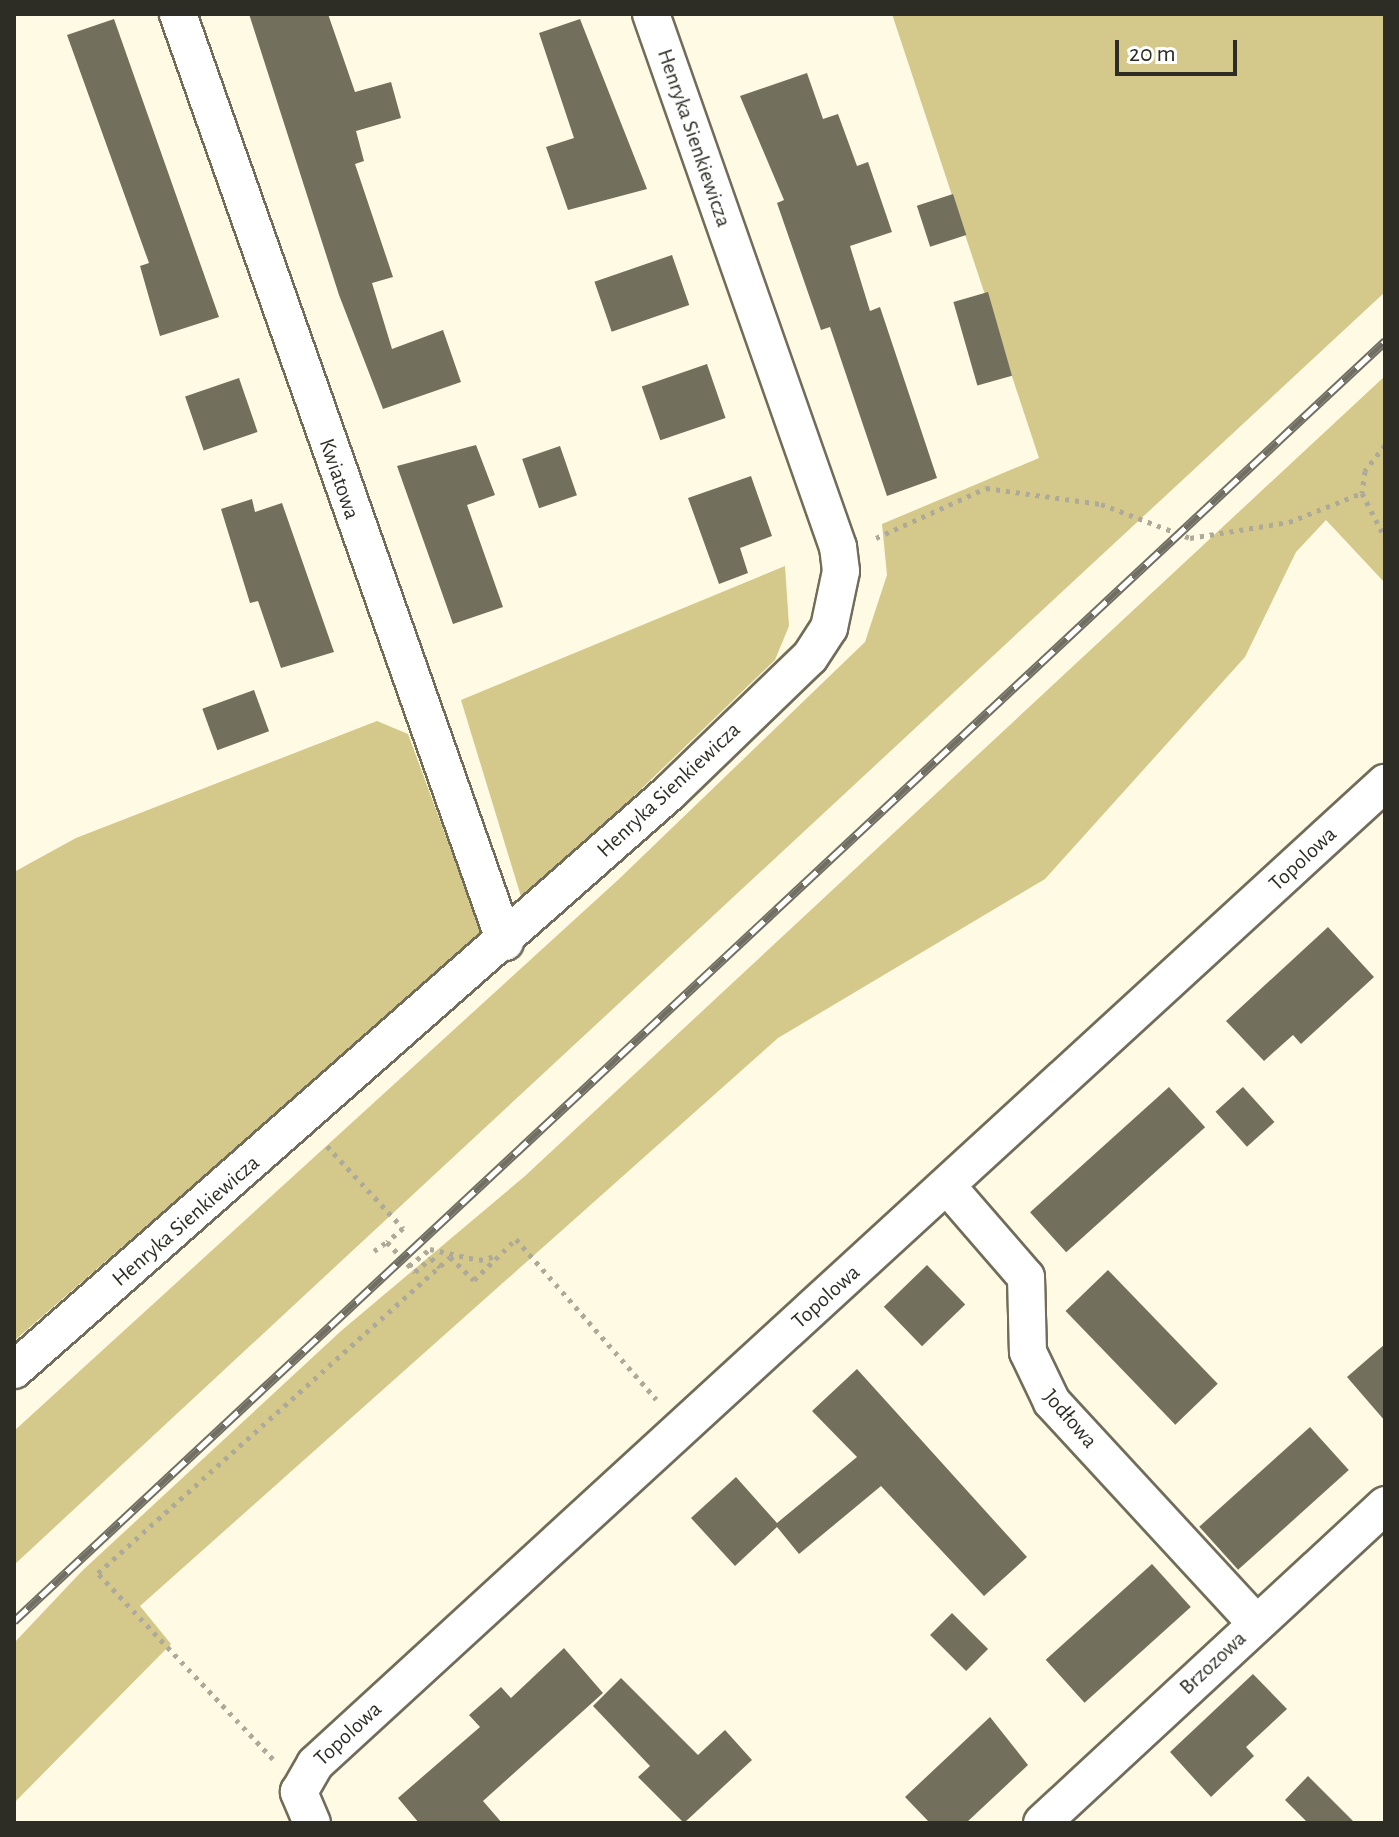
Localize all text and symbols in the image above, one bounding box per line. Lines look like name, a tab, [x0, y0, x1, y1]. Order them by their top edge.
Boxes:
scale bar	[1119, 24, 1241, 74]
text: 20 m	[1129, 42, 1176, 66]
street label: Henryka Sienkiewicza	[651, 45, 737, 231]
street label: Kwiatowa	[313, 435, 365, 523]
street label: Henryka Sienkiewicza	[592, 717, 746, 863]
street label: Topolowa	[1264, 821, 1342, 897]
street label: Henryka Sienkiewicza	[107, 1150, 265, 1292]
street label: Topolowa	[786, 1260, 866, 1334]
street label: Jodłowa	[1037, 1384, 1103, 1454]
street label: Brzozowa	[1174, 1625, 1252, 1701]
street label: Topolowa	[309, 1696, 387, 1772]

